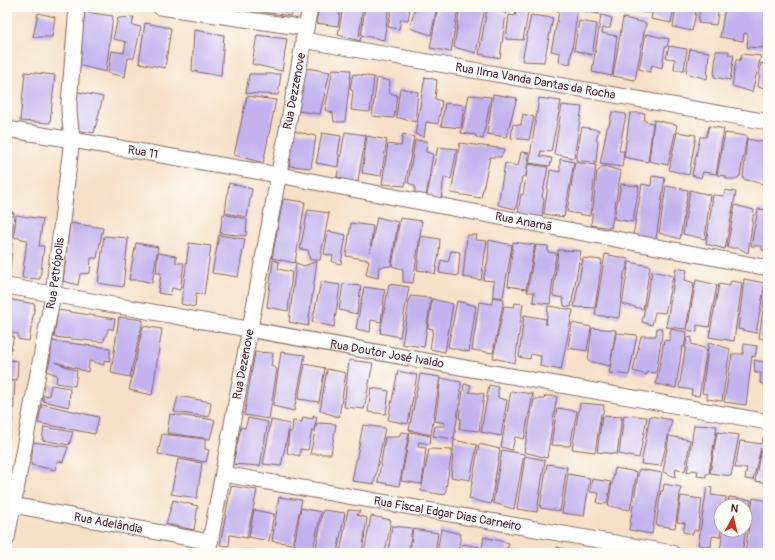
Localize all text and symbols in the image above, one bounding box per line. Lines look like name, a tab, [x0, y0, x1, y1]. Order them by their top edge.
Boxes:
street label: Rua Dezzenove	[280, 51, 309, 131]
street label: Rua Ilma Vanda Dantas da Rocha	[454, 60, 617, 103]
street label: Rua 11	[127, 143, 159, 162]
street label: Rua Anamã	[494, 209, 554, 235]
street label: Rua Petrópolis	[43, 236, 68, 311]
street label: Rua Dezenove	[230, 328, 258, 401]
street label: Rua Doutor José Ivaldo	[329, 337, 446, 372]
street label: Rua Fiscal Edgar Dias Carneiro	[372, 494, 523, 534]
north arrow	[713, 498, 753, 538]
text: N	[730, 502, 739, 516]
street label: Rua Adelândia	[72, 510, 144, 537]

